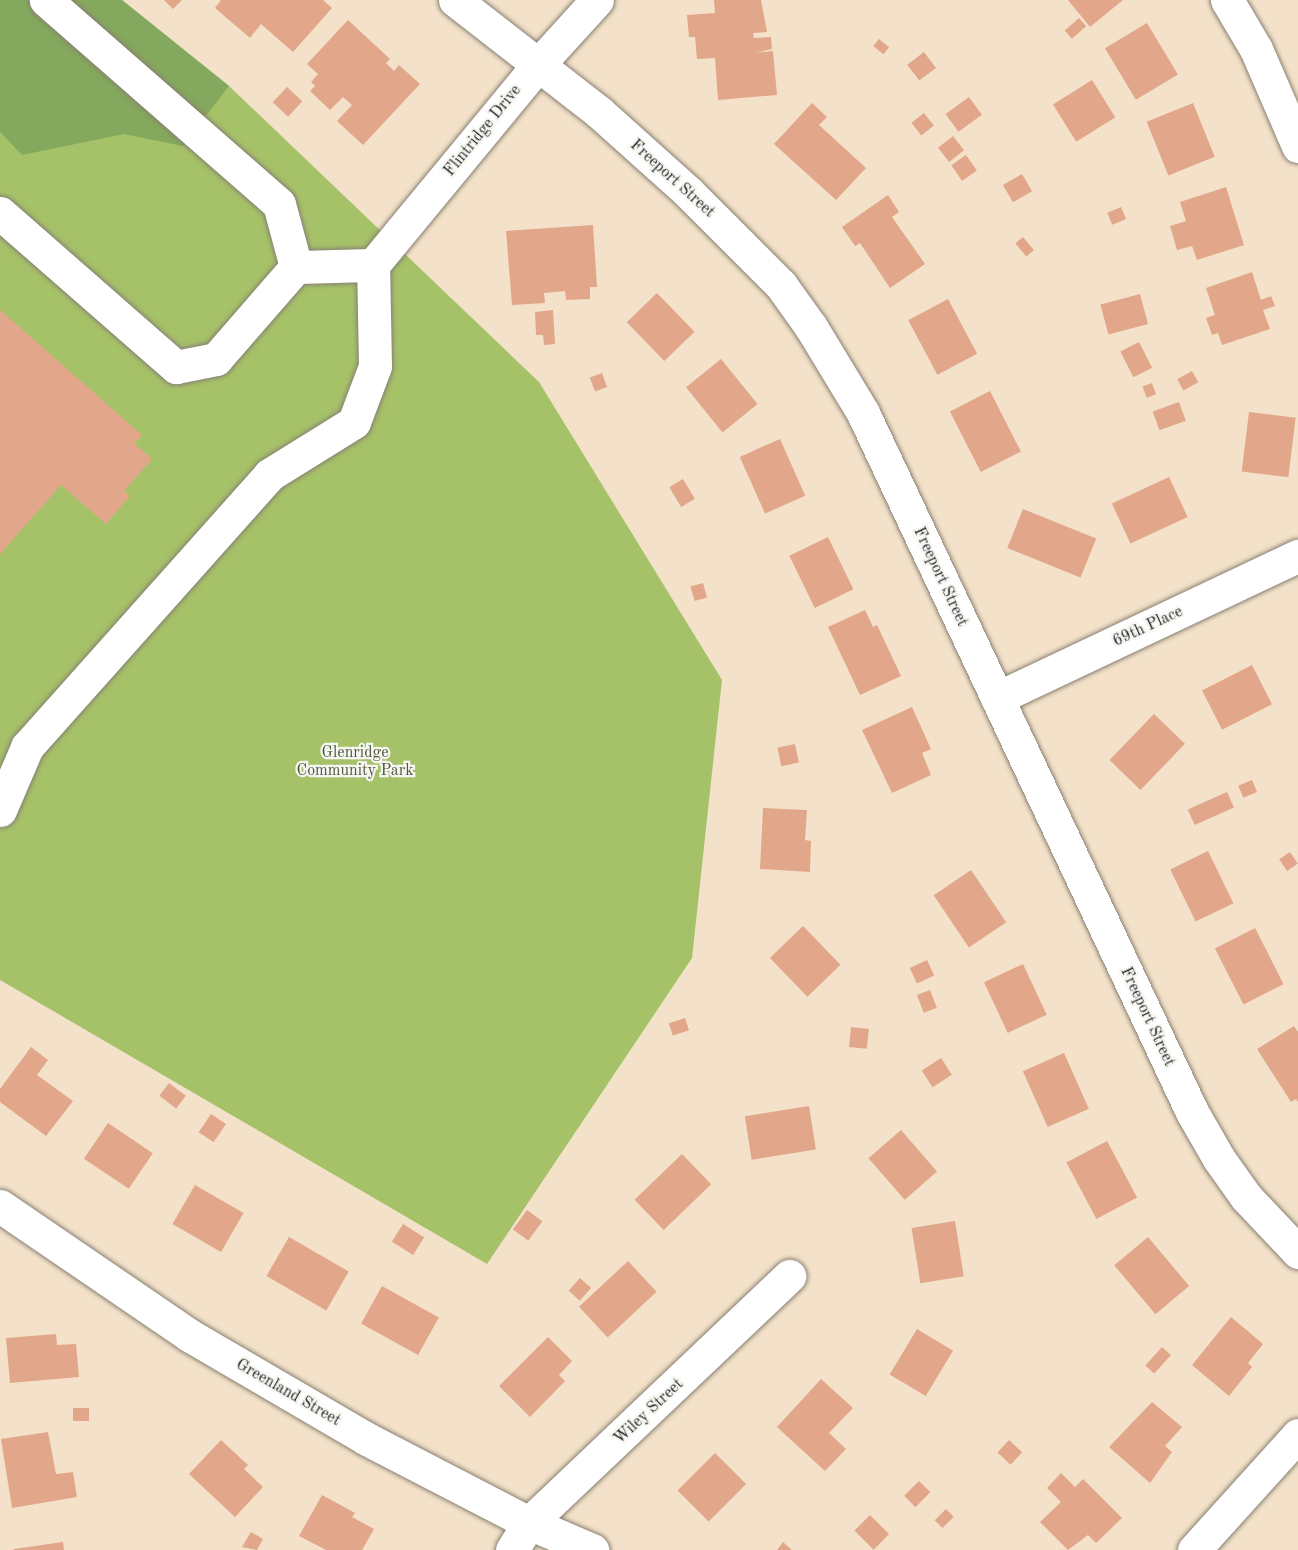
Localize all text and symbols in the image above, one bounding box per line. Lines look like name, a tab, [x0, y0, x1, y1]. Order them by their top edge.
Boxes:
street label: Flintridge Drive	[440, 82, 526, 180]
street label: Freeport Street	[626, 136, 718, 222]
street label: Freeport Street	[909, 524, 971, 630]
street label: 69th Place	[1110, 602, 1186, 652]
park label: Glenridge Community Park	[296, 743, 414, 781]
street label: Freeport Street	[1116, 964, 1178, 1070]
street label: Greenland Street	[232, 1355, 344, 1431]
street label: Wiley Street	[610, 1375, 688, 1449]

